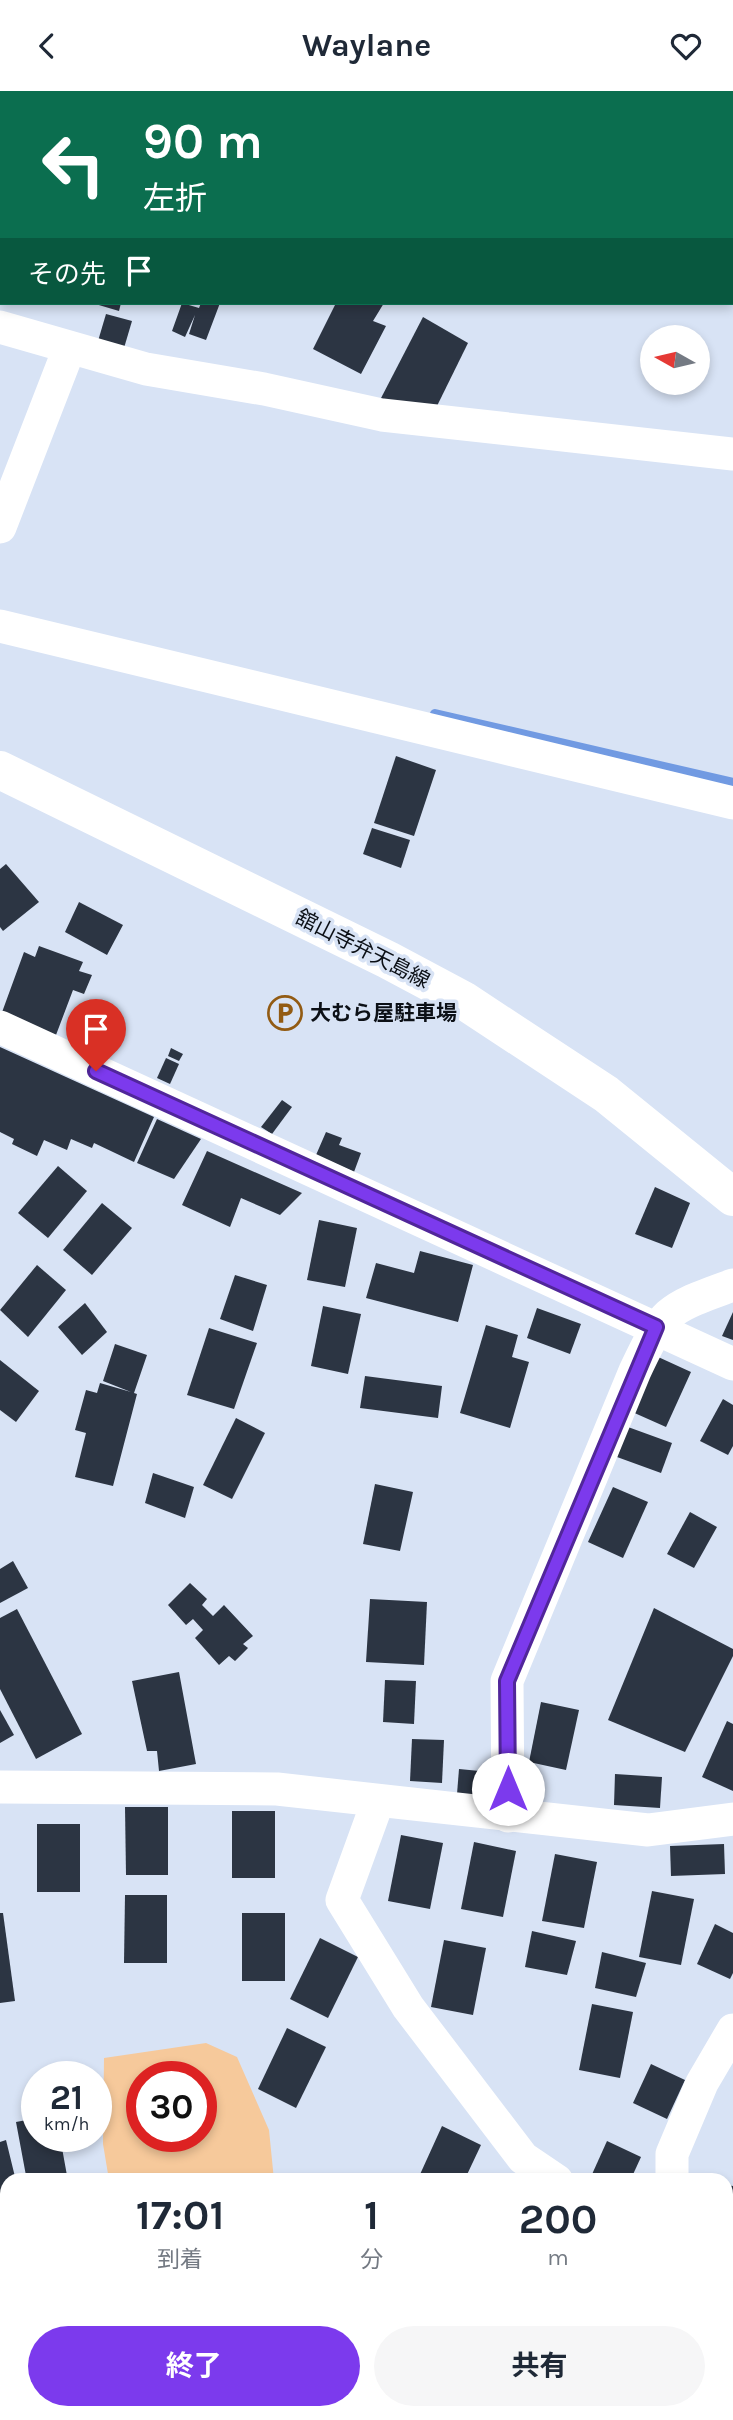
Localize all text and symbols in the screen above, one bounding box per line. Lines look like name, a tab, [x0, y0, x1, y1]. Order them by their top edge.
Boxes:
icon: back	[28, 27, 66, 65]
text: Waylane	[302, 27, 431, 64]
icon: heart	[667, 27, 705, 65]
text: 90 m	[143, 113, 263, 170]
icon: left	[28, 119, 119, 210]
text: 左折	[143, 180, 207, 217]
icon: arrive	[120, 252, 158, 290]
text: その先	[28, 259, 106, 290]
north arrow	[640, 325, 710, 395]
map controls	[640, 325, 710, 395]
street label: 舘山寺弁天島線	[292, 905, 434, 993]
parking icon: 大むら屋駐車場	[266, 994, 304, 1032]
pin	[66, 999, 126, 1071]
place label: 大むら屋駐車場	[310, 1001, 457, 1025]
icon: arrive	[77, 1010, 115, 1048]
position arrow	[471, 1752, 545, 1826]
speed limit sign: 30	[126, 2061, 217, 2152]
text: 21	[50, 2077, 83, 2118]
text: km/h	[44, 2113, 89, 2135]
text: 17:01	[136, 2190, 224, 2240]
text: 1	[364, 2190, 379, 2240]
text: 200	[519, 2194, 597, 2244]
text: m	[547, 2244, 569, 2271]
text: 到着	[157, 2246, 203, 2273]
text: 分	[360, 2246, 383, 2273]
button: 終了	[28, 2326, 360, 2406]
button: 共有	[374, 2326, 705, 2406]

